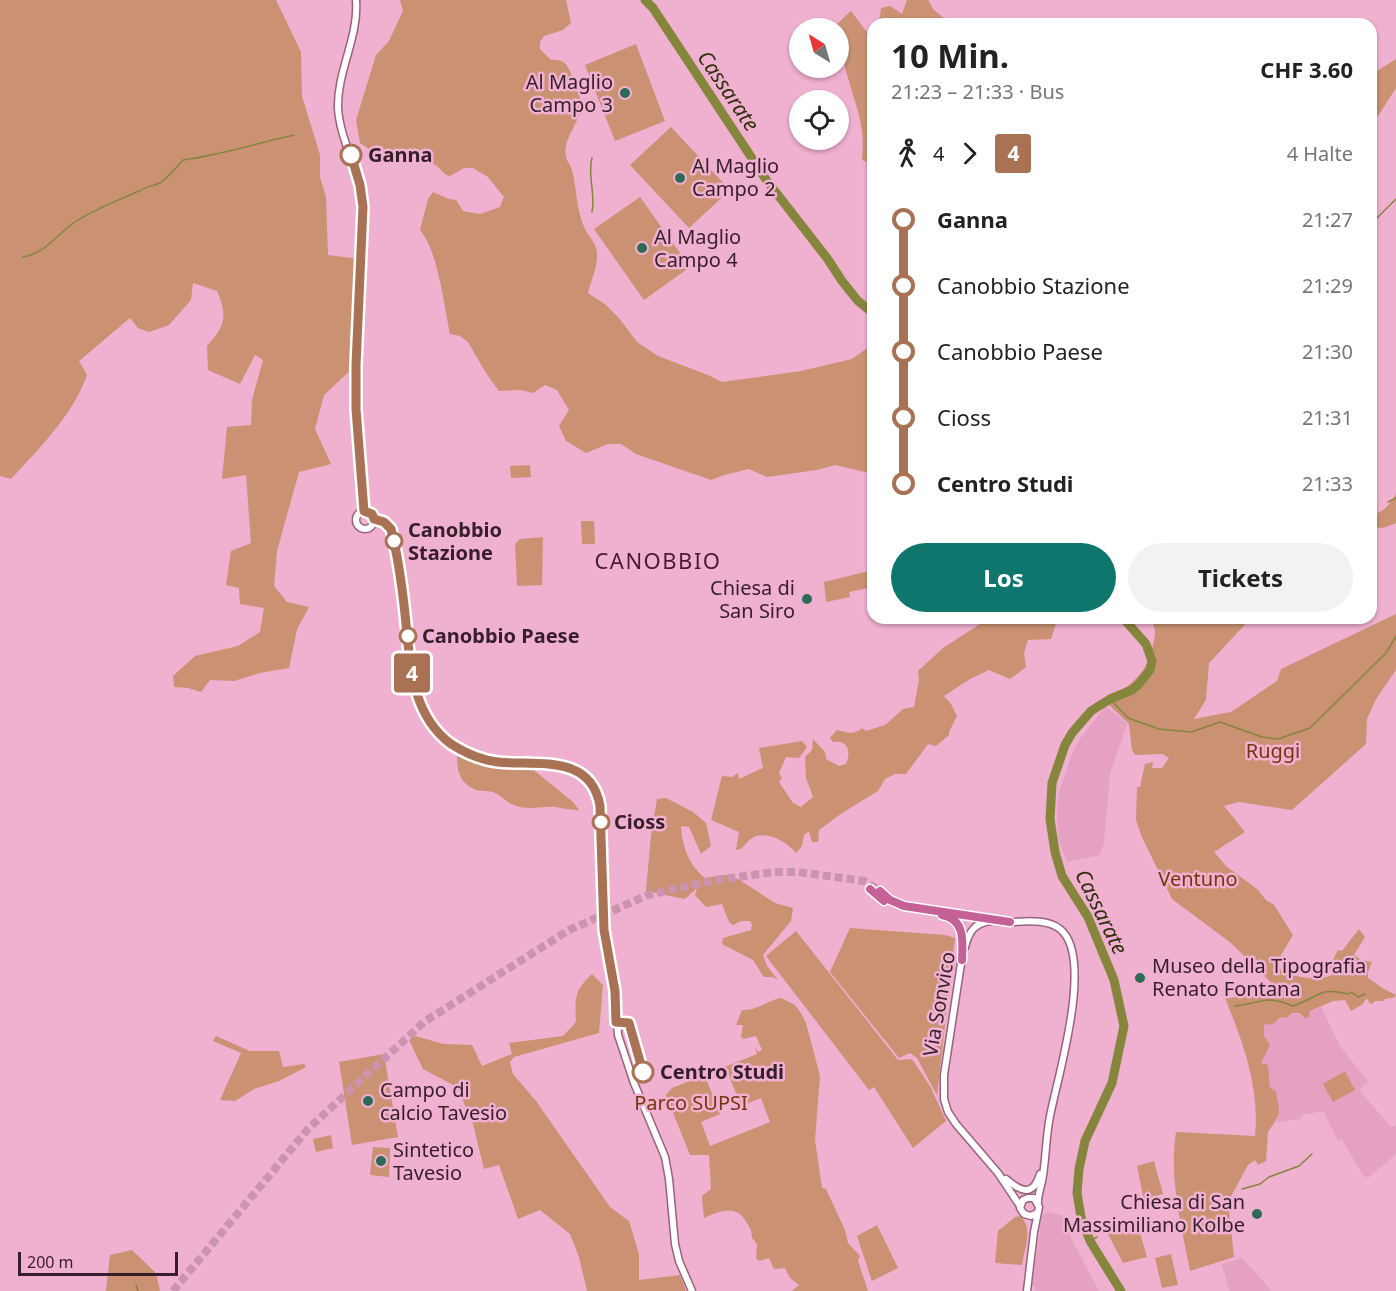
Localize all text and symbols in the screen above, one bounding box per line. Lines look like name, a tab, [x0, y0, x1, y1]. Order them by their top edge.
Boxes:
north arrow	[789, 18, 849, 78]
map controls	[789, 18, 849, 150]
text: 10 Min.	[891, 33, 1009, 78]
water label: Cassarate	[692, 45, 766, 136]
text: CHF 3.60	[1260, 54, 1353, 84]
place label: Al Maglio Campo 3	[526, 68, 613, 118]
text: 21:23 – 21:33 · Bus	[891, 78, 1064, 105]
marker: Al Maglio Campo 3	[618, 86, 632, 100]
button: locate	[789, 90, 849, 150]
icon: walk	[891, 137, 924, 170]
icon: forward	[953, 137, 986, 170]
text: 4	[1007, 139, 1019, 167]
text: 4	[933, 140, 944, 167]
text: 4 Halte	[1287, 140, 1353, 167]
place label: Ganna	[368, 141, 432, 168]
marker: Ganna	[340, 144, 362, 166]
place label: Al Maglio Campo 2	[692, 152, 779, 202]
marker: Al Maglio Campo 2	[673, 171, 687, 185]
text: Ganna	[937, 204, 1008, 234]
text: 21:27	[1302, 206, 1353, 233]
place label: Al Maglio Campo 4	[654, 223, 741, 273]
marker: Al Maglio Campo 4	[635, 241, 649, 255]
text: Canobbio Stazione	[937, 270, 1130, 300]
text: 21:29	[1302, 272, 1353, 299]
text: Canobbio Paese	[937, 336, 1103, 366]
text: 21:30	[1302, 338, 1353, 365]
text: Cioss	[937, 402, 991, 432]
text: 21:31	[1302, 404, 1353, 431]
text: Centro Studi	[937, 468, 1073, 498]
text: 21:33	[1302, 470, 1353, 497]
place label: Canobbio Stazione	[408, 516, 502, 566]
marker: Canobbio Stazione	[385, 532, 403, 550]
button: Los	[891, 543, 1116, 612]
button: Tickets	[1128, 543, 1353, 612]
district label: CANOBBIO	[594, 545, 722, 575]
place label: Chiesa di San Siro	[710, 574, 795, 624]
marker: Chiesa di San Siro	[800, 592, 814, 606]
place label: Canobbio Paese	[422, 622, 580, 649]
marker: Canobbio Paese	[399, 627, 417, 645]
line badge: 4	[392, 654, 432, 692]
text: 4	[406, 659, 418, 687]
park label: Ruggi	[1246, 737, 1300, 764]
place label: Cioss	[614, 808, 665, 835]
marker: Cioss	[592, 813, 610, 831]
water label: Cassarate	[1069, 864, 1135, 959]
park label: Ventuno	[1158, 865, 1238, 892]
street label: Via Sonvico	[916, 949, 961, 1058]
place label: Museo della Tipografia Renato Fontana	[1152, 952, 1366, 1002]
marker: Museo della Tipografia Renato Fontana	[1133, 971, 1147, 985]
place label: Centro Studi	[660, 1058, 784, 1085]
marker: Centro Studi	[632, 1061, 654, 1083]
place label: Campo di calcio Tavesio	[380, 1076, 507, 1126]
park label: Parco SUPSI	[634, 1089, 748, 1116]
marker: Campo di calcio Tavesio	[361, 1094, 375, 1108]
place label: Sintetico Tavesio	[393, 1136, 474, 1186]
marker: Sintetico Tavesio	[374, 1154, 388, 1168]
place label: Chiesa di San Massimiliano Kolbe	[1063, 1188, 1245, 1238]
marker: Chiesa di San Massimiliano Kolbe	[1250, 1207, 1264, 1221]
scale bar	[18, 1249, 178, 1276]
text: 200 m	[27, 1251, 74, 1273]

